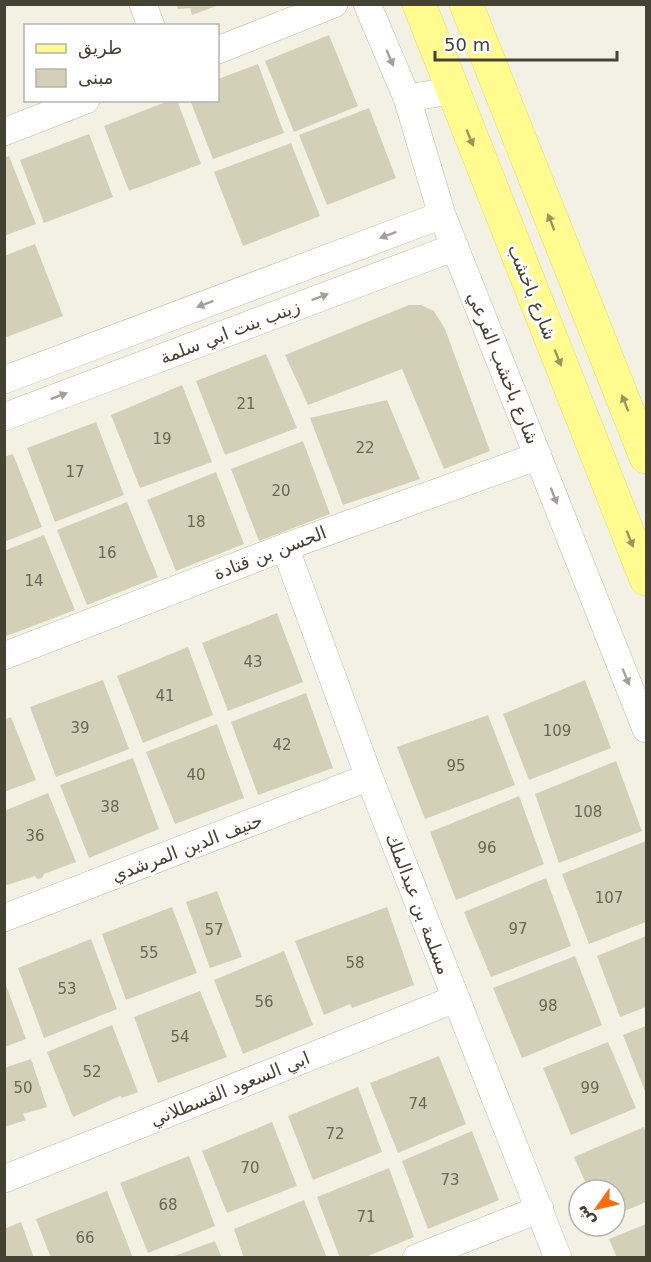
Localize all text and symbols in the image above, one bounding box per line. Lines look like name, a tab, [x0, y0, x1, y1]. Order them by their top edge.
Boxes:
legend	[24, 24, 219, 102]
scale bar	[435, 24, 616, 62]
text: 50 m	[444, 34, 490, 55]
text: طريق	[78, 37, 122, 59]
one-way arrow	[385, 50, 395, 68]
text: مبنى	[78, 67, 114, 88]
one-way arrow	[465, 129, 475, 147]
one-way arrow	[546, 213, 556, 231]
one-way arrow	[378, 231, 396, 241]
street label: شارع باخشب	[503, 241, 561, 343]
street label: شارع باخشب الفرعي	[462, 289, 544, 447]
one-way arrow	[311, 292, 329, 302]
street label: زينب بنت ابي سلمة	[157, 295, 303, 369]
one-way arrow	[196, 300, 214, 309]
one-way arrow	[553, 349, 563, 367]
one-way arrow	[50, 391, 68, 400]
one-way arrow	[620, 394, 629, 412]
house number: 21	[236, 395, 256, 413]
house number: 19	[152, 430, 172, 448]
house number: 22	[355, 439, 375, 457]
house number: 17	[65, 463, 85, 481]
house number: 20	[271, 482, 291, 500]
one-way arrow	[550, 487, 559, 505]
house number: 18	[186, 513, 206, 531]
street label: الحسن بن قتادة	[211, 521, 329, 585]
one-way arrow	[626, 530, 636, 548]
house number: 16	[97, 544, 117, 562]
house number: 14	[24, 572, 44, 590]
house number: 43	[243, 653, 263, 671]
one-way arrow	[621, 669, 631, 687]
house number: 41	[155, 687, 175, 705]
house number: 39	[70, 719, 90, 737]
house number: 109	[543, 722, 571, 740]
house number: 42	[272, 736, 292, 754]
house number: 95	[446, 757, 466, 775]
house number: 40	[186, 766, 206, 784]
house number: 38	[100, 798, 120, 816]
house number: 108	[574, 803, 602, 821]
street label: حنيف الدين المرشدي	[108, 809, 266, 887]
house number: 36	[25, 827, 45, 845]
street label: مسلمة بن عبدالملك	[381, 830, 455, 978]
house number: 96	[477, 839, 497, 857]
house number: 107	[595, 889, 623, 907]
house number: 97	[508, 920, 528, 938]
house number: 57	[204, 921, 224, 939]
house number: 55	[139, 944, 159, 962]
house number: 58	[345, 954, 365, 972]
house number: 53	[57, 980, 77, 998]
house number: 56	[254, 993, 274, 1011]
house number: 98	[538, 997, 558, 1015]
house number: 54	[170, 1028, 190, 1046]
street label: ابي السعود القسطلاني	[147, 1047, 313, 1131]
house number: 52	[82, 1063, 102, 1081]
house number: 50	[13, 1079, 33, 1097]
house number: 99	[580, 1079, 600, 1097]
house number: 74	[408, 1095, 428, 1113]
house number: 72	[325, 1125, 345, 1143]
house number: 70	[240, 1159, 260, 1177]
house number: 73	[440, 1171, 460, 1189]
north arrow	[567, 1178, 627, 1238]
house number: 68	[158, 1196, 178, 1214]
text: ش	[571, 1202, 599, 1231]
house number: 71	[356, 1208, 376, 1226]
house number: 66	[75, 1229, 95, 1247]

